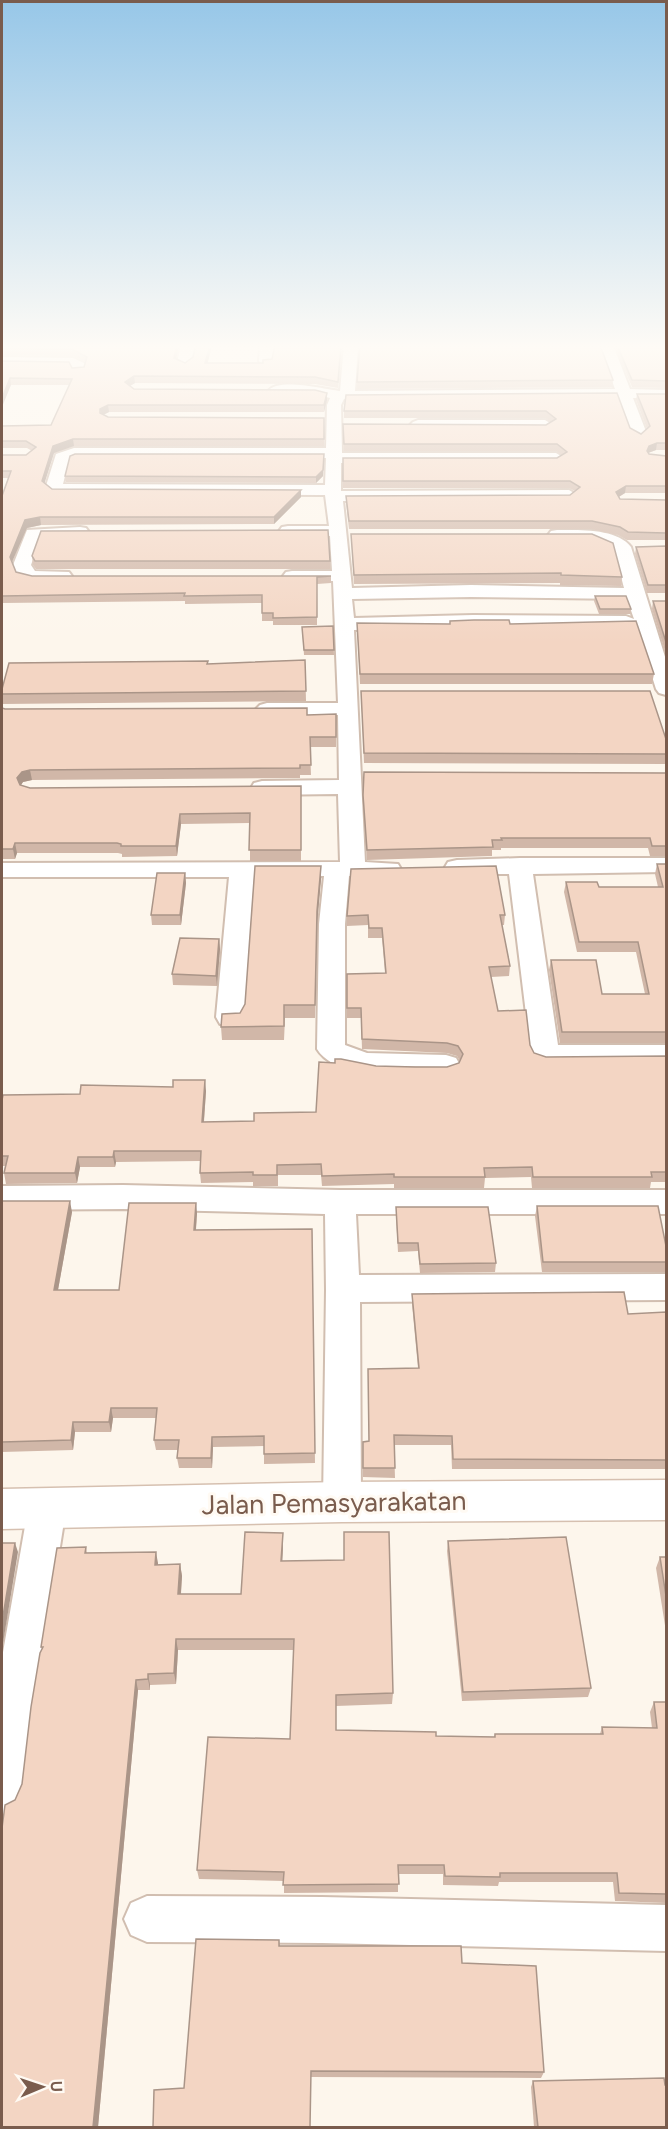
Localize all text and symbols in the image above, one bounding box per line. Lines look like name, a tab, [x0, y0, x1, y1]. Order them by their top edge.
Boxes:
street label: Jalan Pemasyarakatan	[201, 1484, 467, 1521]
north arrow	[12, 2057, 72, 2117]
text: U	[47, 2081, 66, 2092]

